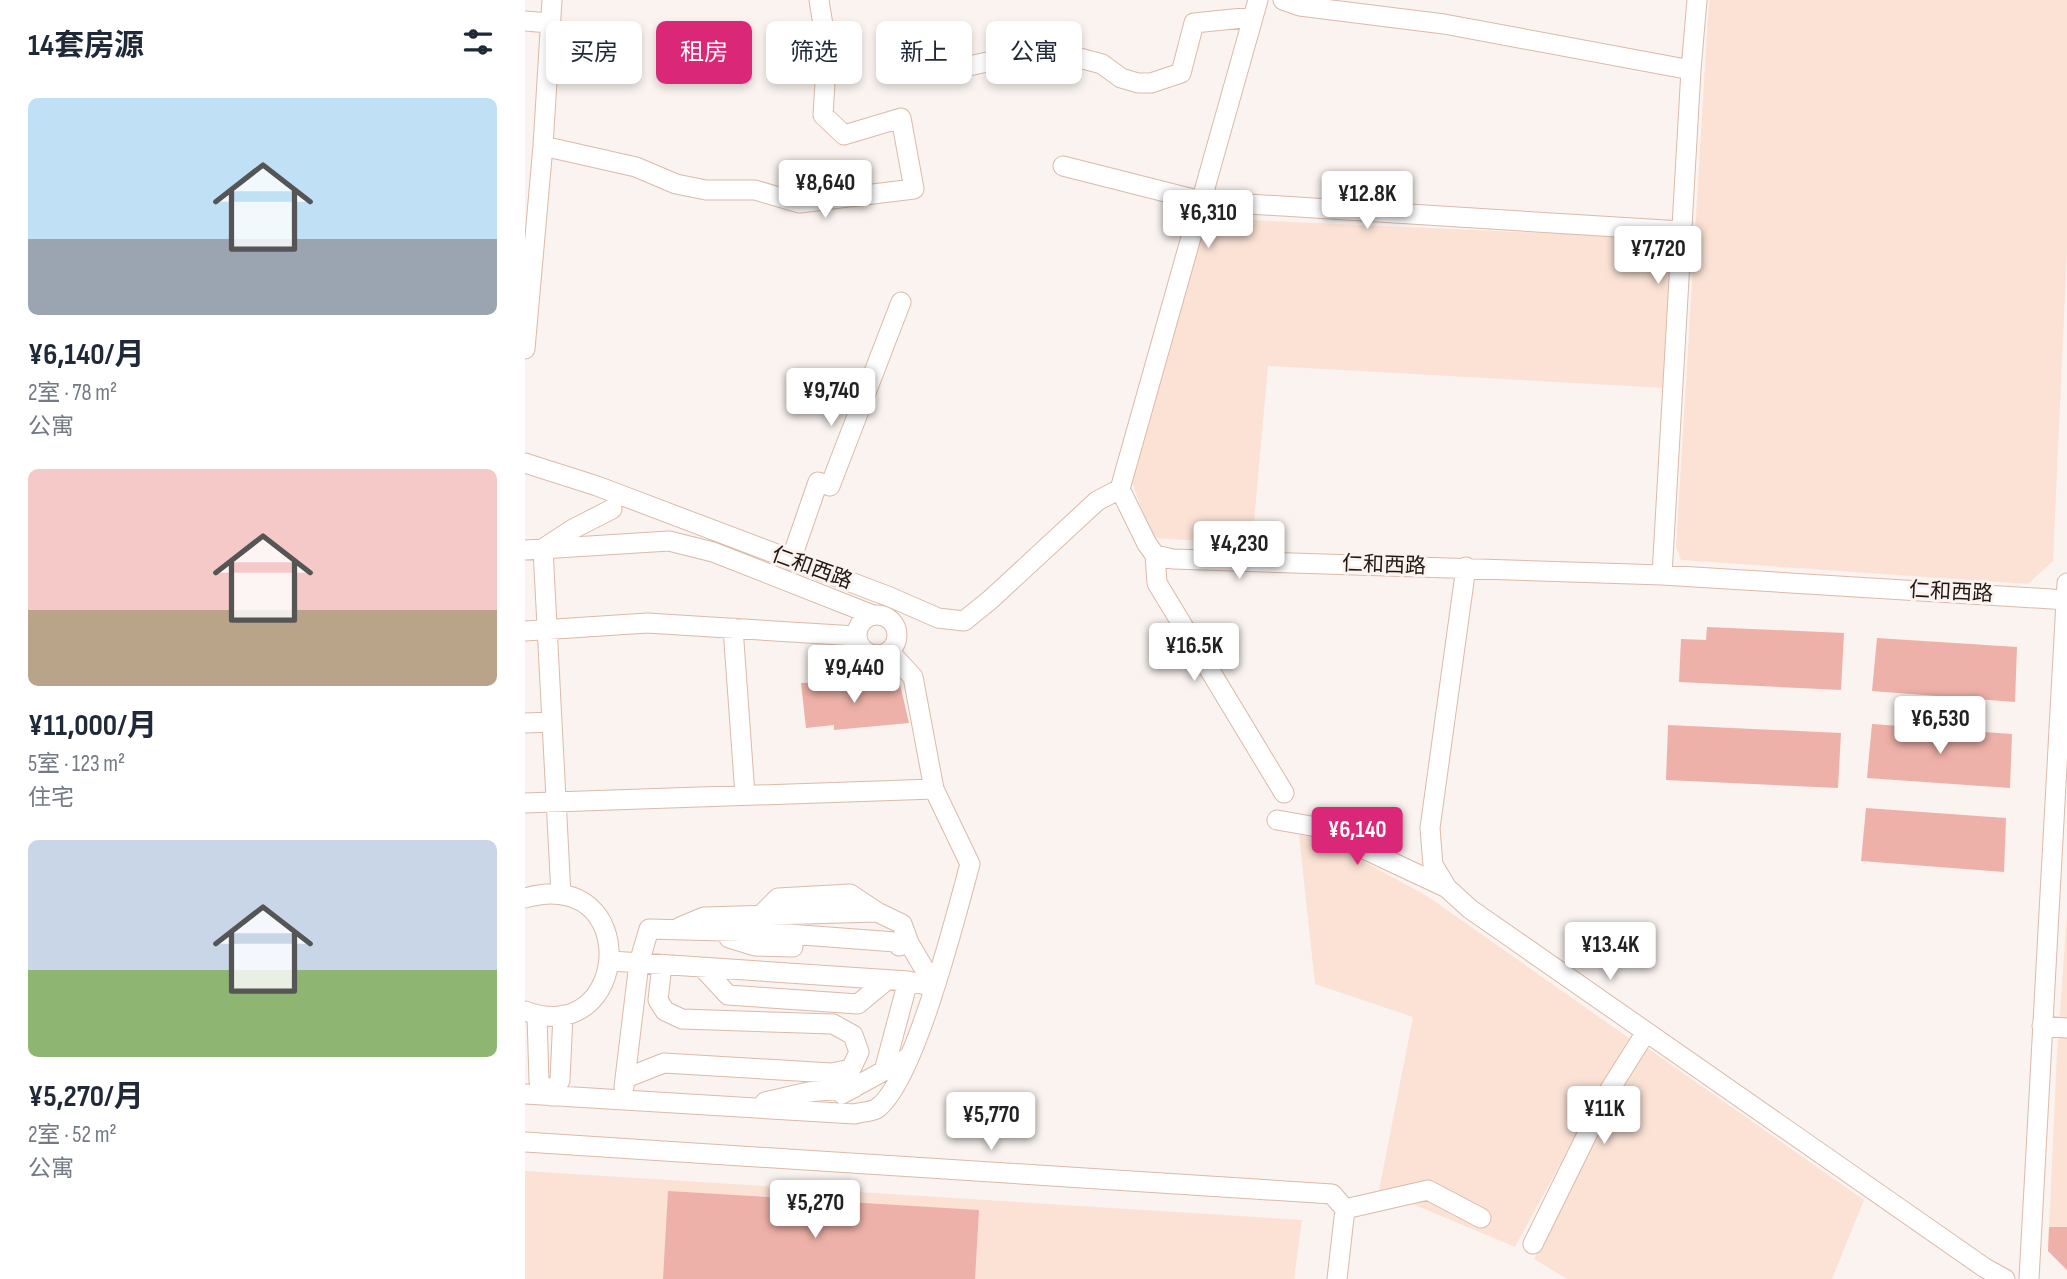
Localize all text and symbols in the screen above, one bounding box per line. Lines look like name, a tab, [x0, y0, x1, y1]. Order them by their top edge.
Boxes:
chip: 买房	[546, 21, 642, 84]
chip: 租房	[656, 21, 752, 84]
chip: 筛选	[766, 21, 862, 84]
chip: 新上	[876, 21, 972, 84]
chip: 公寓	[986, 21, 1082, 84]
icon: filters	[459, 23, 497, 61]
text: 14套房源	[28, 28, 144, 64]
icon: home	[200, 144, 326, 270]
pin: ¥8,640	[768, 160, 882, 220]
text: ¥8,640	[795, 169, 855, 197]
pin: ¥12.8K	[1310, 172, 1424, 231]
text: ¥12.8K	[1338, 180, 1396, 208]
pin: ¥6,310	[1151, 190, 1265, 250]
text: ¥6,310	[1179, 199, 1237, 227]
pin: ¥7,720	[1601, 226, 1715, 286]
text: ¥7,720	[1630, 235, 1686, 263]
text: ¥6,140/月	[28, 337, 144, 373]
pin: ¥9,740	[774, 368, 888, 428]
text: ¥9,740	[802, 377, 860, 405]
text: 2室 · 78 m²	[28, 379, 117, 407]
text: 公寓	[28, 413, 74, 441]
icon: home	[200, 515, 326, 641]
pin: ¥4,230	[1182, 522, 1296, 581]
text: ¥4,230	[1210, 530, 1268, 558]
street label: 仁和西路	[768, 542, 856, 594]
street label: 仁和西路	[1342, 551, 1426, 579]
street label: 仁和西路	[1908, 577, 1994, 607]
pin: ¥16.5K	[1137, 624, 1251, 683]
text: ¥16.5K	[1165, 632, 1223, 660]
pin: ¥9,440	[797, 646, 911, 705]
text: ¥9,440	[824, 654, 884, 682]
pin: ¥6,530	[1883, 696, 1997, 756]
text: ¥6,530	[1910, 705, 1970, 733]
text: ¥11,000/月	[28, 708, 157, 744]
text: 5室 · 123 m²	[28, 750, 125, 778]
text: 住宅	[28, 784, 74, 812]
pin: ¥6,140	[1300, 808, 1414, 867]
text: ¥6,140	[1328, 816, 1386, 844]
icon: home	[200, 886, 326, 1012]
pin: ¥13.4K	[1553, 922, 1667, 982]
text: ¥13.4K	[1581, 931, 1639, 959]
text: ¥5,270/月	[28, 1079, 144, 1115]
pin: ¥11K	[1563, 1086, 1645, 1146]
pin: ¥5,770	[934, 1092, 1048, 1152]
text: ¥11K	[1583, 1095, 1625, 1123]
text: ¥5,770	[962, 1101, 1020, 1129]
text: 2室 · 52 m²	[28, 1121, 117, 1149]
text: 公寓	[28, 1155, 74, 1183]
pin: ¥5,270	[758, 1180, 872, 1240]
text: ¥5,270	[786, 1189, 844, 1217]

